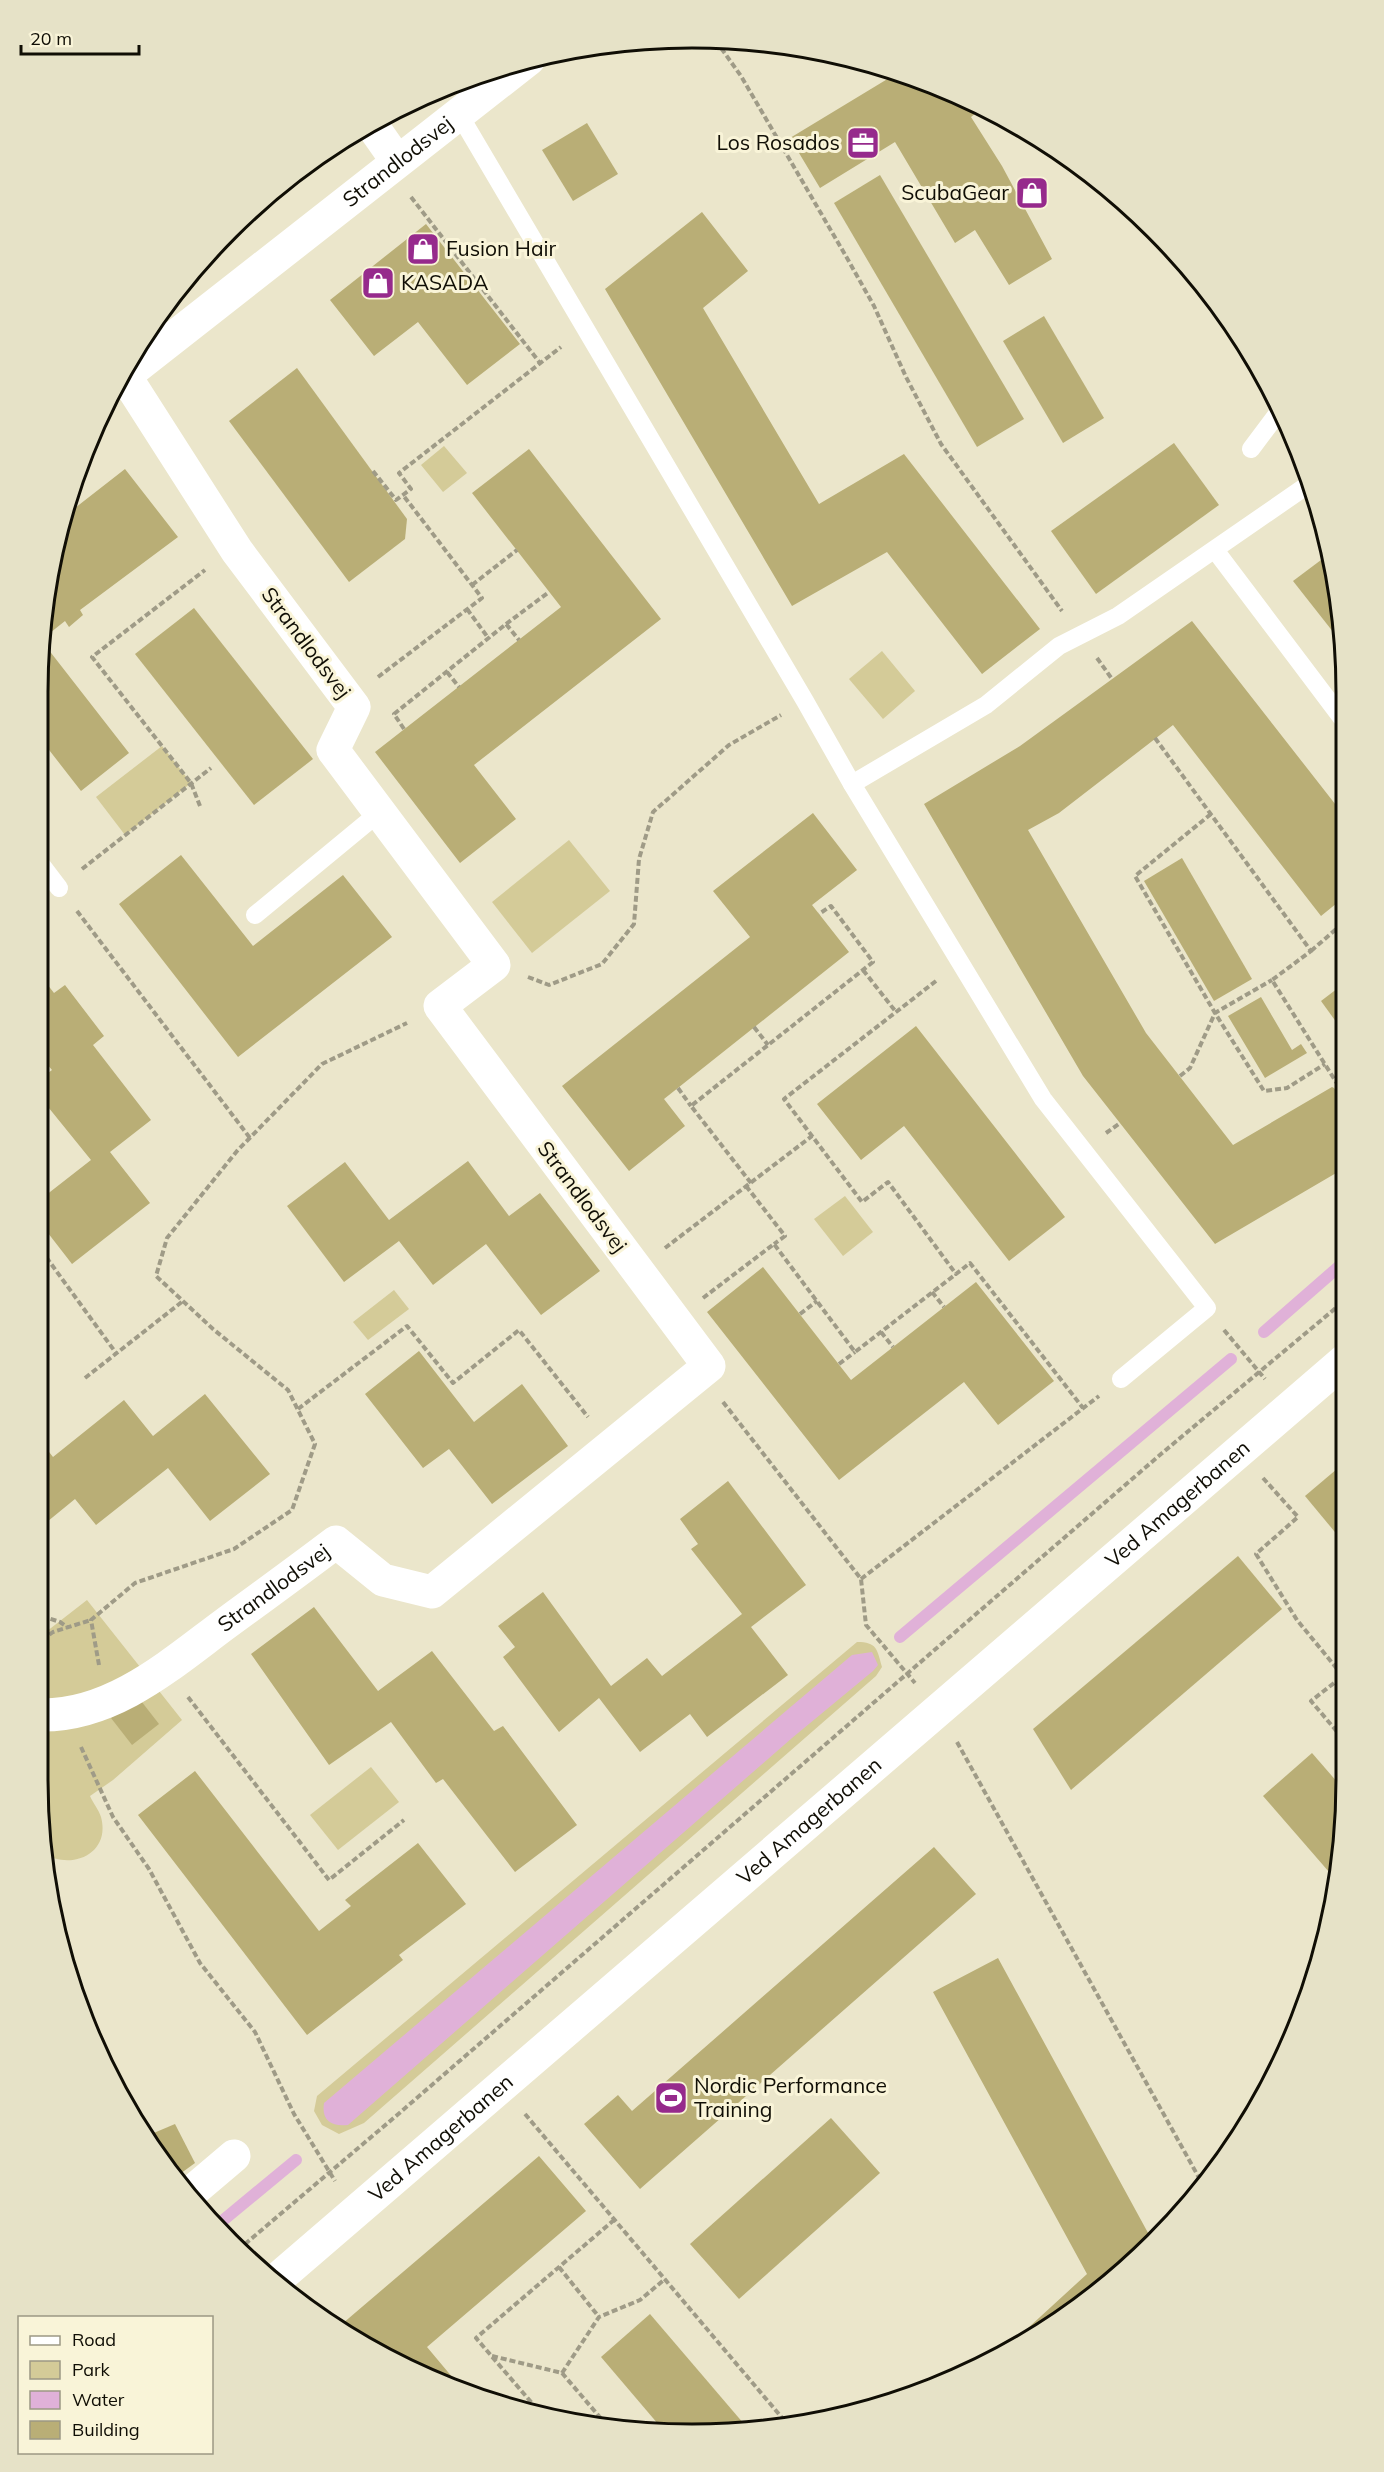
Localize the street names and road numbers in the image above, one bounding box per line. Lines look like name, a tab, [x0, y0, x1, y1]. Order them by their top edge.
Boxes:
street label: Strandlodsvej	[337, 110, 458, 212]
street label: Strandlodsvej	[257, 582, 357, 703]
street label: Strandlodsvej	[533, 1136, 633, 1257]
street label: Ved Amagerbanen	[1099, 1434, 1255, 1573]
street label: Strandlodsvej	[212, 1537, 334, 1637]
street label: Ved Amagerbanen	[731, 1751, 886, 1890]
street label: Ved Amagerbanen	[363, 2068, 518, 2207]

